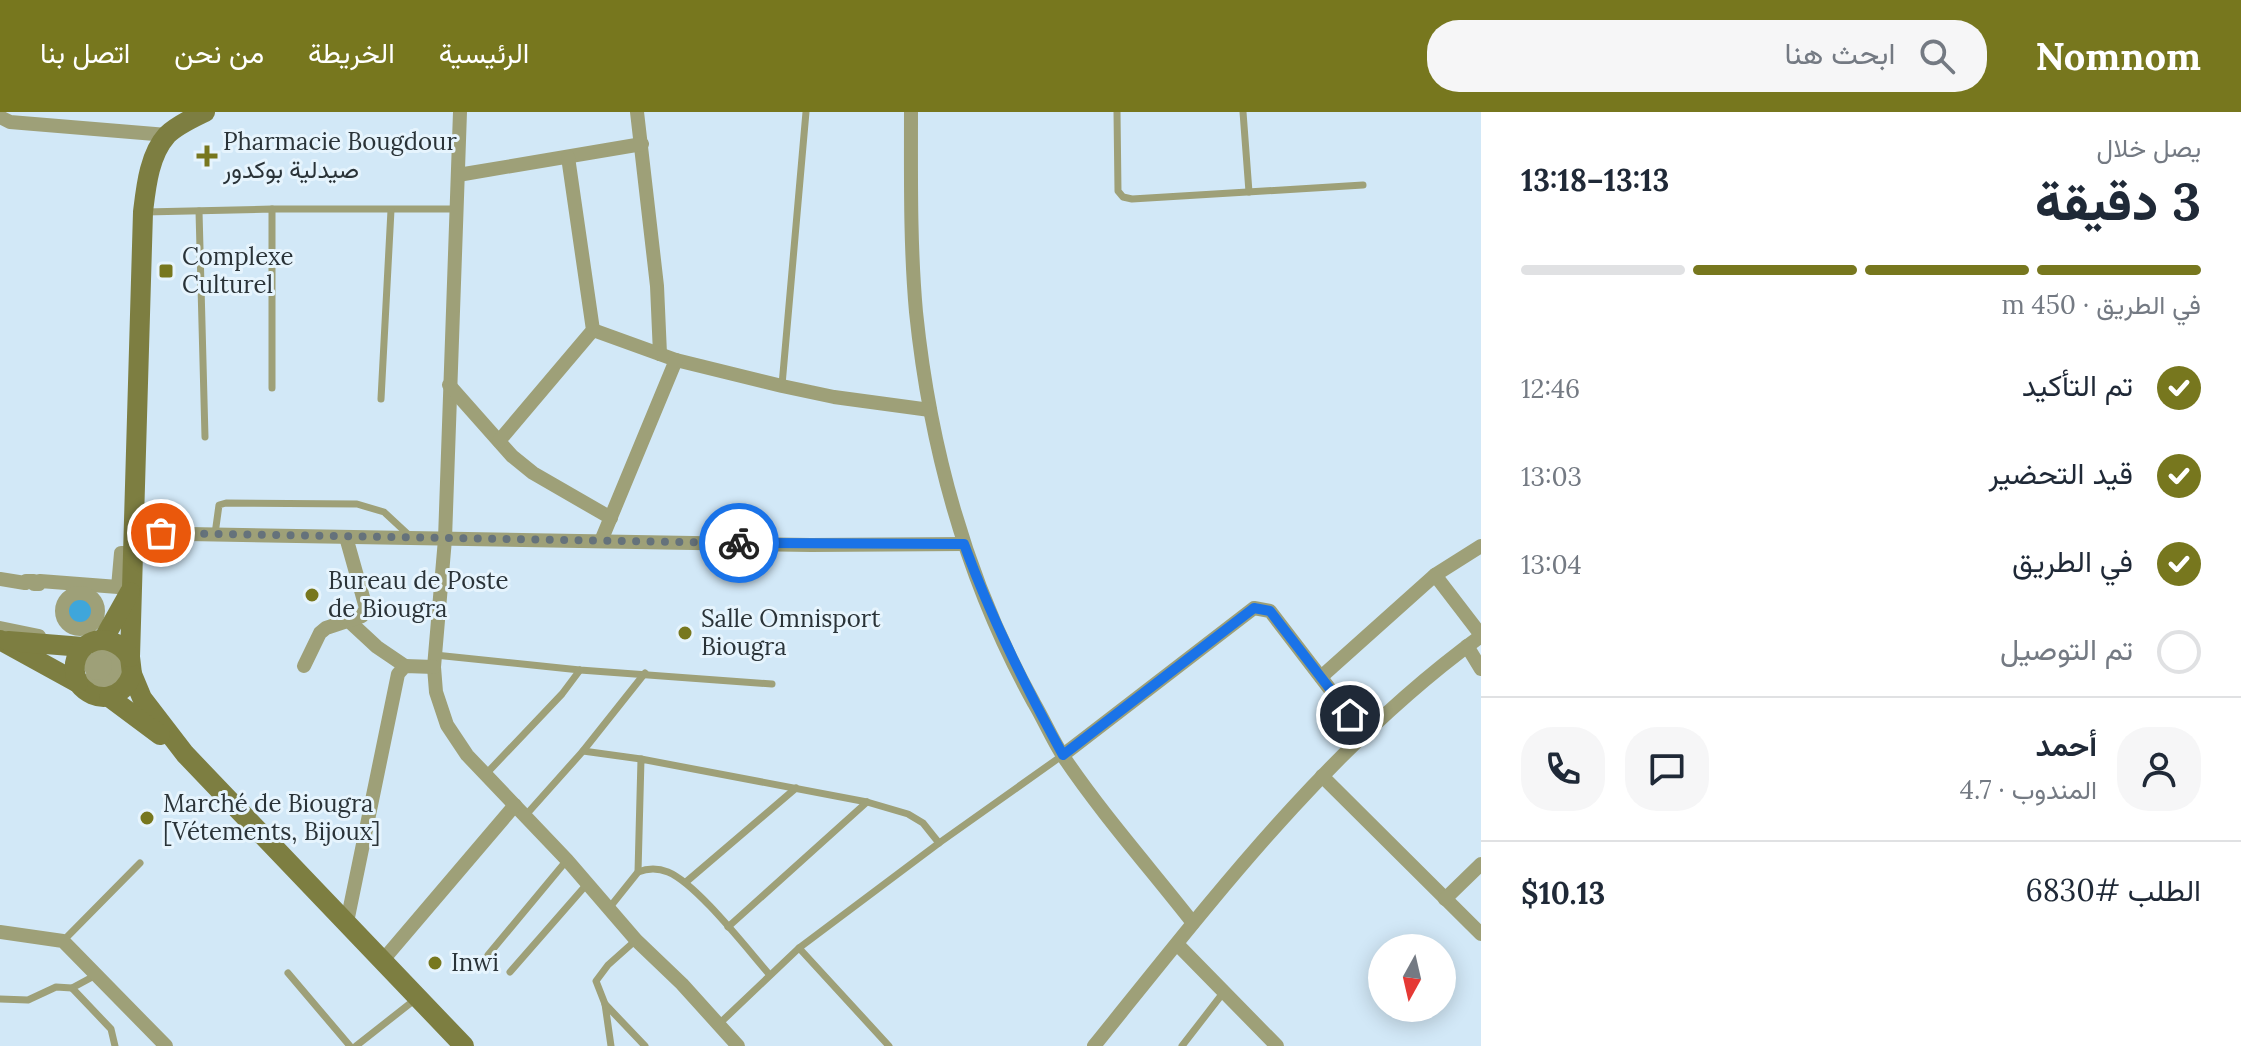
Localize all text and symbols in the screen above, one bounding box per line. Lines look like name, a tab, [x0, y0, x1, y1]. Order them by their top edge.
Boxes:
search box	[1427, 20, 1987, 92]
text: Nomnom	[2035, 32, 2201, 80]
text: ابحث هنا	[1785, 34, 1895, 72]
icon: search	[1915, 34, 1959, 78]
text: اتصل بنا	[40, 35, 130, 71]
text: من نحن	[174, 35, 264, 71]
text: الخريطة	[308, 35, 395, 71]
text: الرئيسية	[439, 35, 529, 71]
place label: Pharmacie Bougdour صيدلية بوكدور	[222, 126, 457, 185]
text: يصل خلال	[2097, 131, 2201, 164]
marker: Pharmacie Bougdour صيدلية بوكدور	[198, 147, 216, 165]
text: 13:13–13:18	[1521, 161, 1669, 199]
text: 3 دقيقة	[2035, 168, 2201, 234]
place label: Complexe Culturel	[182, 241, 294, 300]
marker: Complexe Culturel	[157, 262, 175, 280]
text: في الطريق · 450 m	[2001, 288, 2201, 321]
text: تم التأكيد	[2022, 366, 2133, 404]
icon: check	[2157, 366, 2201, 410]
text: 12:46	[1521, 372, 1580, 405]
text: قيد التحضير	[1988, 454, 2133, 492]
icon: check	[2157, 454, 2201, 498]
text: 13:03	[1521, 460, 1582, 493]
pin	[127, 499, 195, 567]
courier	[699, 503, 779, 583]
icon: bag	[139, 511, 183, 555]
icon: bike	[717, 521, 761, 565]
text: في الطريق	[2012, 542, 2133, 580]
icon: check	[2157, 542, 2201, 586]
text: 13:04	[1521, 548, 1582, 581]
place label: Bureau de Poste de Biougra	[328, 565, 509, 624]
marker: Bureau de Poste de Biougra	[303, 586, 321, 604]
place label: Salle Omnisport Biougra	[701, 603, 881, 662]
marker: Salle Omnisport Biougra	[676, 624, 694, 642]
text: تم التوصيل	[2000, 630, 2133, 668]
pin	[1316, 681, 1384, 749]
icon: home	[1328, 693, 1372, 737]
text: أحمد	[2035, 726, 2097, 764]
button: phone	[1521, 727, 1605, 811]
button: chat	[1625, 727, 1709, 811]
button: person	[2117, 727, 2201, 811]
text: المندوب · 4.7	[1960, 773, 2097, 806]
place label: Marché de Biougra [Vétements, Bijoux]	[163, 788, 380, 847]
marker: Marché de Biougra [Vétements, Bijoux]	[138, 809, 156, 827]
text: الطلب #6830	[2025, 871, 2201, 909]
text: $10.13	[1521, 874, 1605, 912]
north arrow	[1368, 934, 1456, 1022]
map controls	[1368, 934, 1456, 1022]
place label: Inwi	[451, 947, 499, 978]
marker: Inwi	[426, 954, 444, 972]

